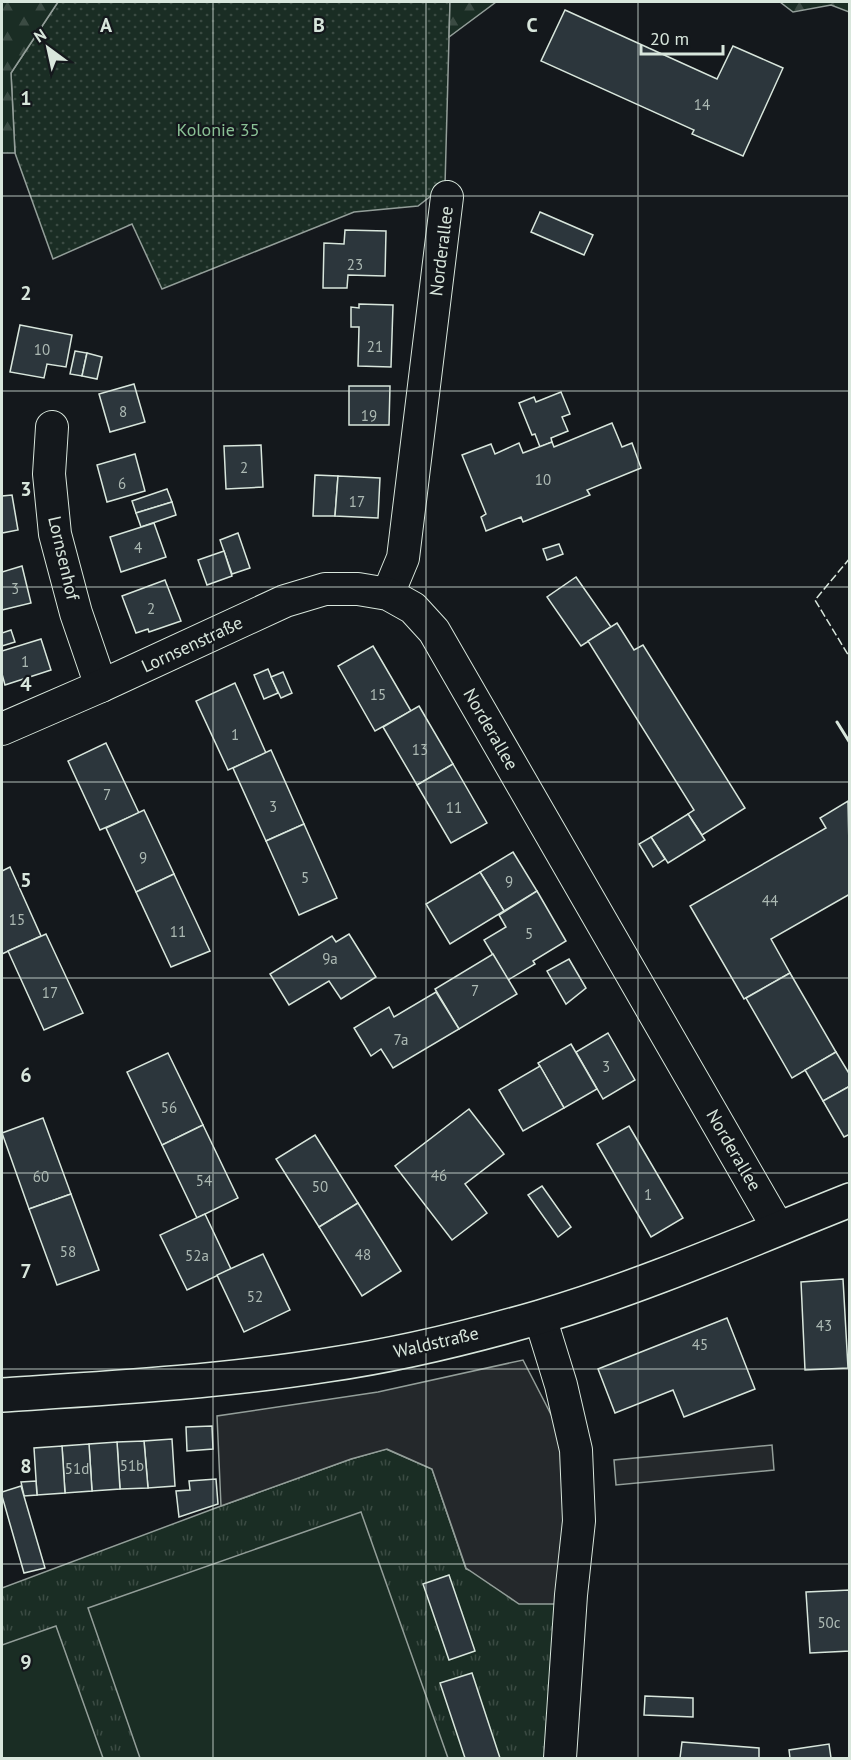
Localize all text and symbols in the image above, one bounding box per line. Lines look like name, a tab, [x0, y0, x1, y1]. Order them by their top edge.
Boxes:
text: A	[100, 12, 113, 38]
text: B	[313, 12, 325, 38]
text: C	[526, 12, 538, 38]
north arrow	[18, 18, 78, 78]
scale bar	[641, 18, 724, 56]
text: N	[30, 24, 50, 47]
text: 20 m	[650, 27, 689, 50]
text: 1	[20, 85, 32, 111]
house number: 14	[694, 95, 710, 114]
park label: Kolonie 35	[177, 118, 259, 141]
street label: Norderallee	[424, 205, 458, 297]
house number: 23	[347, 255, 363, 274]
text: 2	[20, 280, 32, 306]
house number: 21	[367, 337, 383, 356]
house number: 10	[34, 340, 50, 359]
house number: 8	[119, 402, 127, 421]
house number: 19	[361, 406, 377, 425]
house number: 2	[240, 458, 248, 477]
house number: 10	[535, 470, 551, 489]
house number: 6	[118, 474, 126, 493]
text: 3	[20, 476, 32, 502]
house number: 17	[349, 492, 365, 511]
street label: Lornsenhof	[43, 514, 85, 603]
house number: 4	[134, 538, 142, 557]
house number: 3	[11, 579, 19, 598]
house number: 2	[147, 599, 155, 618]
street label: Lornsenstraße	[138, 611, 246, 677]
house number: 1	[21, 652, 29, 671]
text: 4	[20, 671, 32, 697]
street label: Norderallee	[458, 684, 524, 774]
house number: 15	[370, 685, 386, 704]
house number: 1	[231, 725, 239, 744]
house number: 13	[412, 740, 428, 759]
house number: 7	[103, 785, 111, 804]
house number: 3	[269, 797, 277, 816]
house number: 11	[446, 798, 462, 817]
house number: 9	[139, 848, 147, 867]
text: 5	[20, 867, 32, 893]
house number: 5	[301, 868, 309, 887]
house number: 9	[505, 872, 513, 891]
house number: 44	[762, 891, 778, 910]
house number: 15	[9, 910, 25, 929]
house number: 11	[170, 922, 186, 941]
house number: 5	[525, 924, 533, 943]
house number: 9a	[322, 949, 338, 968]
house number: 7	[471, 981, 479, 1000]
house number: 17	[42, 983, 58, 1002]
house number: 7a	[394, 1030, 408, 1049]
house number: 3	[602, 1057, 610, 1076]
text: 6	[20, 1062, 32, 1088]
house number: 56	[161, 1098, 177, 1117]
street label: Norderallee	[701, 1105, 767, 1195]
house number: 46	[431, 1166, 447, 1185]
house number: 60	[33, 1167, 49, 1186]
house number: 54	[196, 1171, 212, 1190]
house number: 50	[312, 1177, 328, 1196]
house number: 1	[644, 1185, 652, 1204]
house number: 58	[60, 1242, 76, 1261]
house number: 48	[355, 1245, 371, 1264]
house number: 52a	[185, 1246, 209, 1265]
text: 7	[20, 1258, 32, 1284]
house number: 52	[247, 1287, 263, 1306]
house number: 43	[816, 1316, 832, 1335]
street label: Waldstraße	[391, 1321, 481, 1363]
house number: 45	[692, 1335, 708, 1354]
text: 8	[20, 1453, 32, 1479]
house number: 51b	[120, 1456, 144, 1475]
house number: 51d	[65, 1459, 89, 1478]
house number: 50c	[817, 1613, 841, 1632]
text: 9	[20, 1649, 32, 1675]

